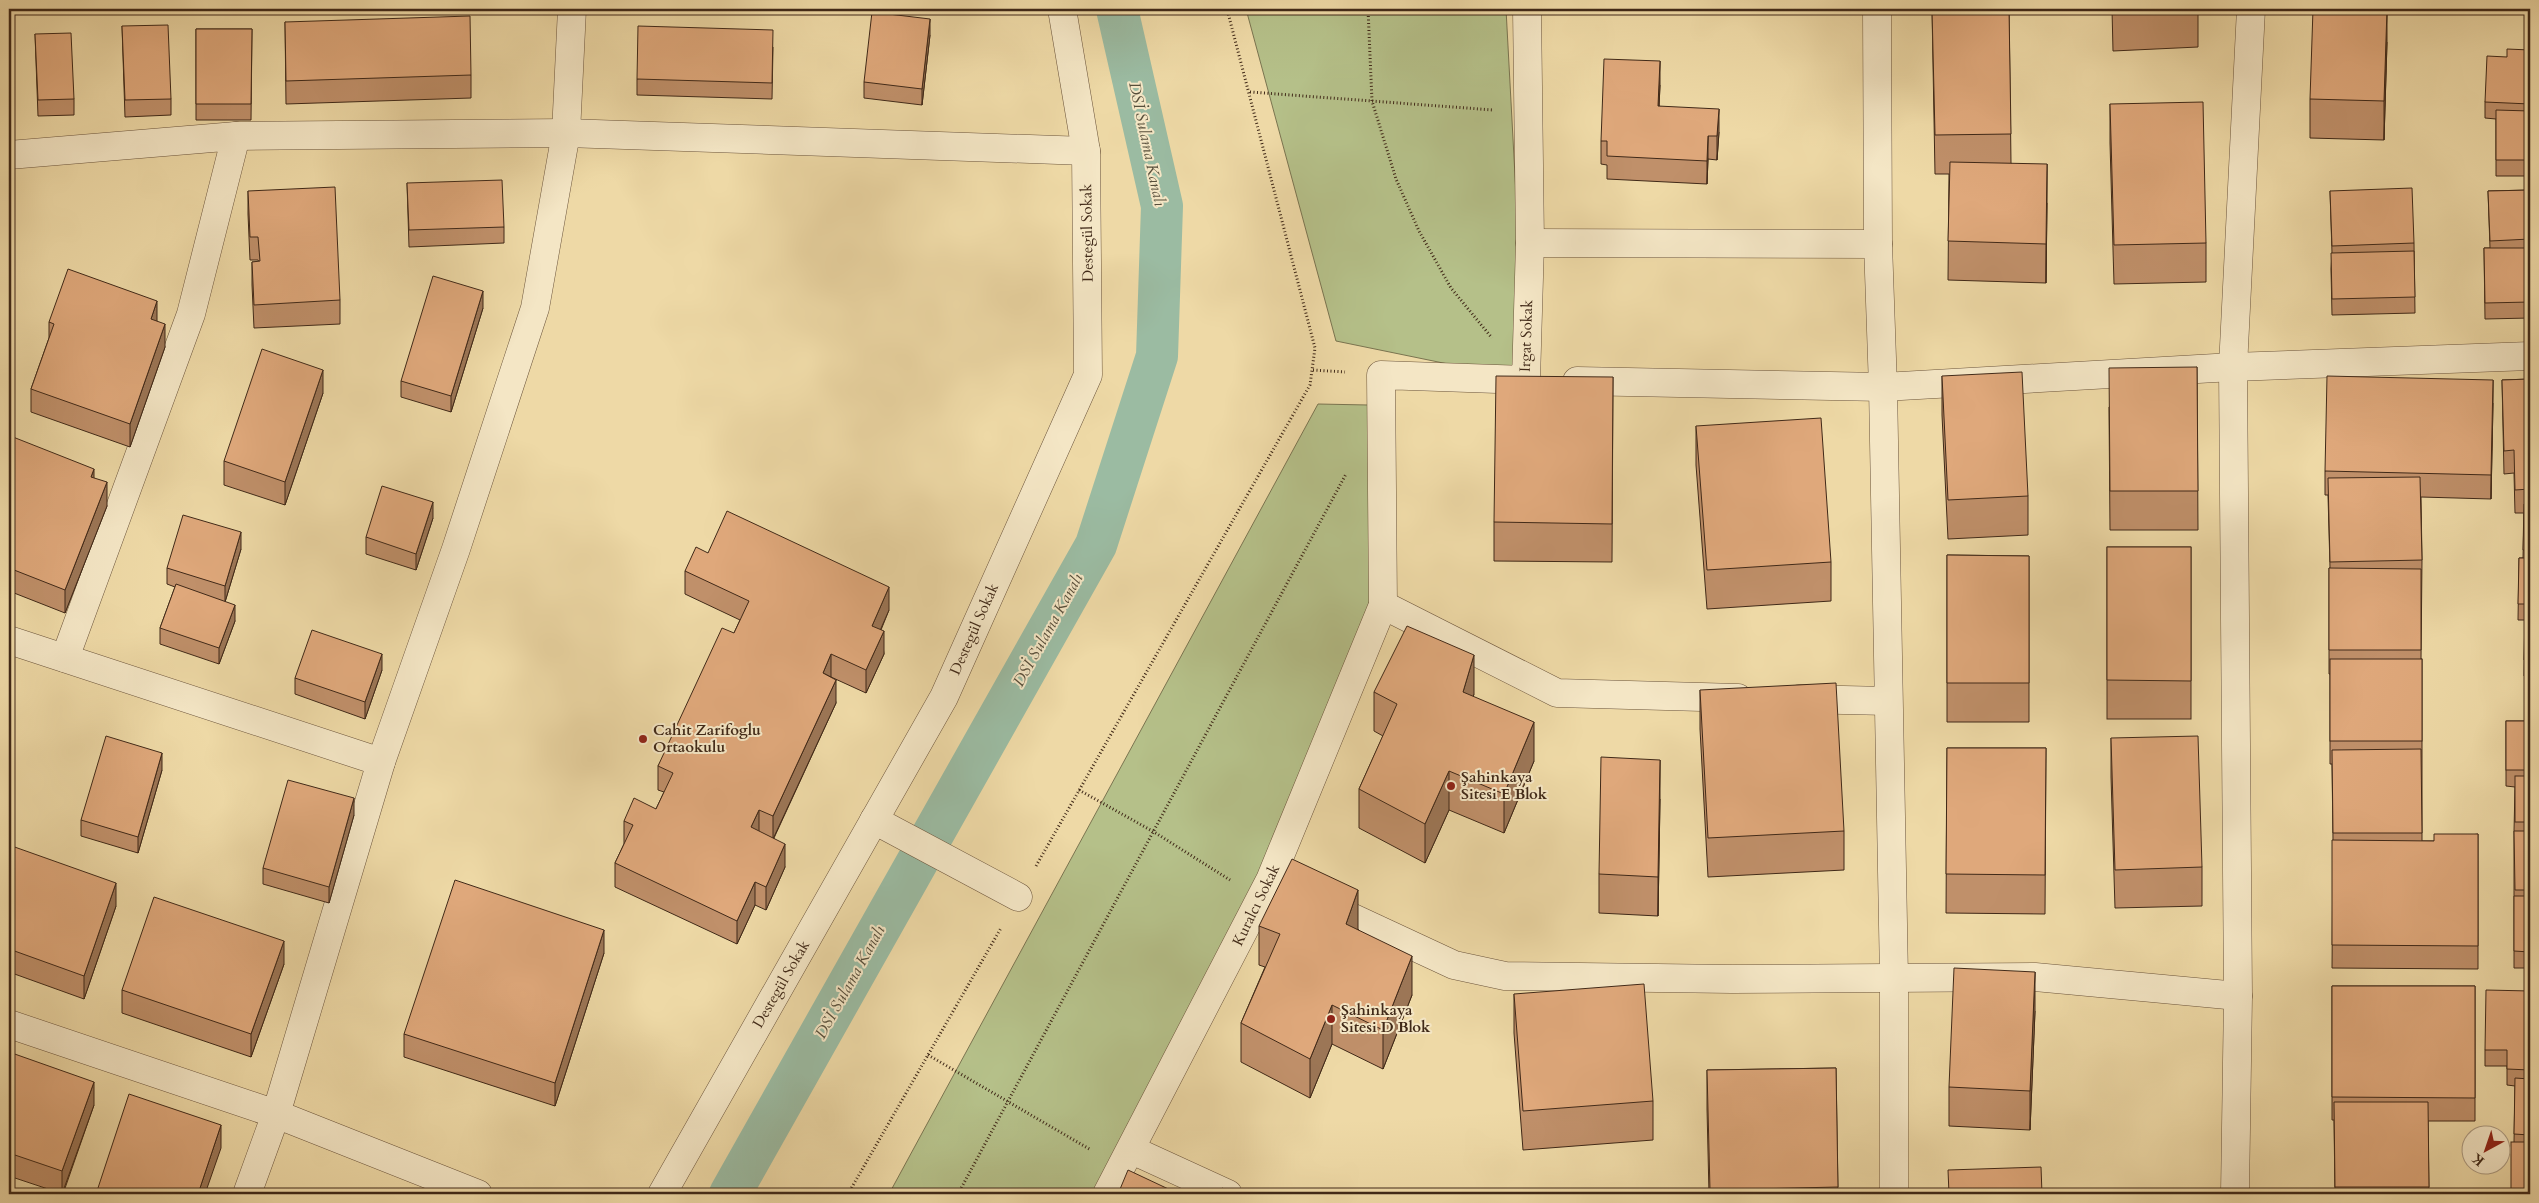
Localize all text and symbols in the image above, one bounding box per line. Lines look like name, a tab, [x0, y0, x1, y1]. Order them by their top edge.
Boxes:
water label: DSİ Sulama Kanalı	[1123, 80, 1171, 209]
street label: Destegül Sokak	[1076, 184, 1098, 282]
street label: Irgat Sokak	[1515, 299, 1537, 373]
water label: DSİ Sulama Kanalı	[1008, 569, 1089, 691]
street label: Destegül Sokak	[945, 580, 1003, 678]
place label: Cahit Zarifoglu Ortaokulu	[653, 720, 761, 757]
marker: Cahit Zarifoglu Ortaokulu	[637, 733, 649, 745]
place label: Şahinkaya Sitesi E Blok	[1461, 767, 1548, 804]
marker: Şahinkaya Sitesi E Blok	[1445, 780, 1457, 792]
street label: Kuralcı Sokak	[1228, 861, 1284, 949]
water label: DSİ Sulama Kanalı	[810, 921, 891, 1043]
street label: Destegül Sokak	[748, 936, 814, 1032]
place label: Şahinkaya Sitesi D Blok	[1341, 1000, 1431, 1037]
marker: Şahinkaya Sitesi D Blok	[1325, 1013, 1337, 1025]
north arrow	[2462, 1126, 2512, 1176]
text: K	[2467, 1148, 2488, 1170]

